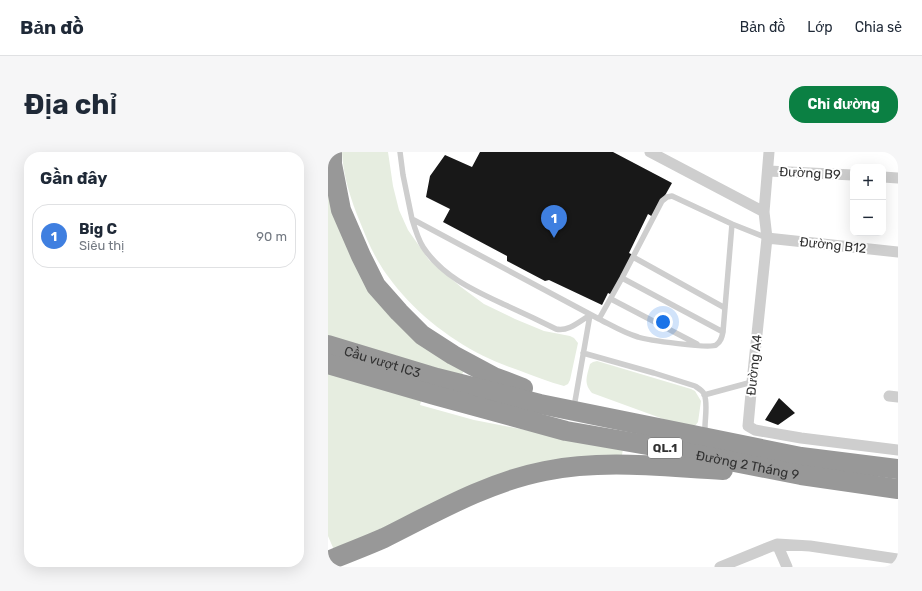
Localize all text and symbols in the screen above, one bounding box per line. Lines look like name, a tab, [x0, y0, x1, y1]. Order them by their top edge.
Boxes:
text: Bản đồ	[20, 16, 84, 39]
text: Bản đồ	[740, 19, 785, 36]
text: Lớp	[807, 19, 833, 36]
text: Chia sẻ	[855, 19, 902, 36]
button: Chỉ đường	[789, 86, 898, 123]
text: Địa chỉ	[24, 88, 117, 121]
street label: Đường B9	[779, 164, 841, 183]
map controls	[850, 164, 886, 236]
button: +	[850, 164, 886, 200]
text: Gần đây	[40, 168, 107, 188]
button: −	[850, 200, 886, 236]
pin: 1	[541, 205, 567, 238]
text: Big C	[79, 220, 117, 238]
text: 1	[51, 229, 57, 244]
text: 90 m	[256, 229, 287, 244]
street label: Đường B12	[799, 234, 867, 257]
text: Siêu thị	[79, 238, 124, 253]
your location	[653, 312, 673, 332]
street label: Đường A4	[743, 334, 766, 397]
street label: Cầu vượt IC3	[342, 343, 423, 380]
road number: QL.1	[648, 438, 682, 458]
street label: Đường 2 Tháng 9	[695, 447, 801, 482]

